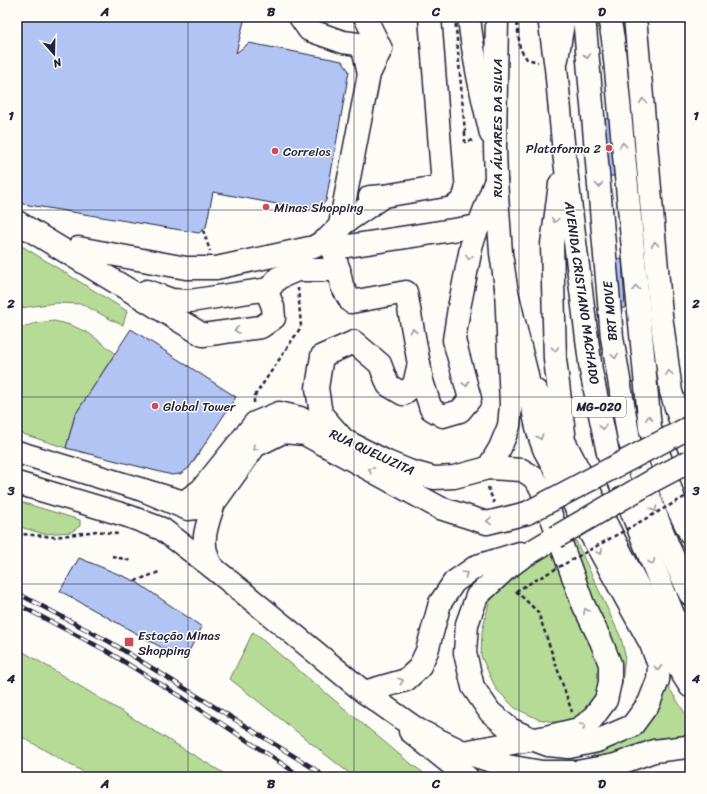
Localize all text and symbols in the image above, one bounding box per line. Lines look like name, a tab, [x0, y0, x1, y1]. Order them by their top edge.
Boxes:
text: A	[100, 0, 109, 23]
text: B	[267, 0, 276, 23]
text: C	[431, 0, 441, 23]
text: D	[598, 0, 606, 23]
north arrow	[34, 34, 74, 74]
text: N	[50, 52, 65, 73]
one-way arrow	[583, 53, 592, 59]
street label: RUA ÁLVARES DA SILVA	[486, 58, 509, 198]
one-way arrow	[638, 98, 647, 104]
text: 1	[8, 104, 14, 127]
text: 1	[693, 104, 699, 127]
place label: Plataforma 2	[526, 137, 601, 160]
place label: Correios	[283, 140, 331, 163]
one-way arrow	[619, 142, 628, 148]
marker: Plataforma 2	[604, 143, 614, 153]
marker: Correios	[270, 146, 280, 156]
one-way arrow	[595, 182, 604, 188]
place label: Minas Shopping	[274, 196, 364, 219]
street label: AVENIDA CRISTIANO MACHADO	[558, 199, 606, 386]
marker: Minas Shopping	[261, 202, 271, 212]
one-way arrow	[551, 217, 560, 223]
one-way arrow	[650, 241, 659, 247]
one-way arrow	[466, 254, 474, 260]
street label: BRT MOVE	[596, 279, 624, 342]
one-way arrow	[632, 285, 641, 291]
text: 2	[6, 292, 15, 315]
text: 2	[691, 292, 700, 315]
one-way arrow	[234, 325, 241, 334]
one-way arrow	[410, 327, 418, 334]
one-way arrow	[551, 346, 559, 352]
one-way arrow	[610, 353, 619, 360]
one-way arrow	[665, 370, 674, 376]
one-way arrow	[461, 380, 470, 387]
place label: Global Tower	[163, 395, 236, 418]
road number: MG-020	[572, 397, 626, 417]
marker: Global Tower	[150, 401, 160, 411]
one-way arrow	[645, 414, 654, 421]
street label: RUA QUELUZITA	[326, 422, 418, 482]
one-way arrow	[598, 424, 606, 431]
one-way arrow	[535, 433, 544, 440]
one-way arrow	[252, 444, 260, 451]
one-way arrow	[368, 468, 375, 475]
text: 3	[6, 479, 15, 502]
text: 3	[691, 479, 700, 502]
one-way arrow	[649, 506, 657, 513]
one-way arrow	[486, 517, 492, 526]
one-way arrow	[596, 548, 603, 555]
one-way arrow	[648, 559, 656, 566]
one-way arrow	[460, 572, 467, 579]
one-way arrow	[583, 608, 591, 615]
place label: Estação Minas Shopping	[138, 624, 220, 662]
marker: Estação Minas Shopping	[123, 636, 135, 648]
one-way arrow	[653, 664, 662, 671]
text: 4	[6, 667, 16, 690]
text: 4	[691, 667, 701, 690]
one-way arrow	[397, 677, 404, 686]
one-way arrow	[578, 723, 585, 730]
text: A	[100, 772, 109, 794]
text: B	[267, 772, 276, 794]
text: C	[431, 772, 441, 794]
text: D	[598, 772, 606, 794]

